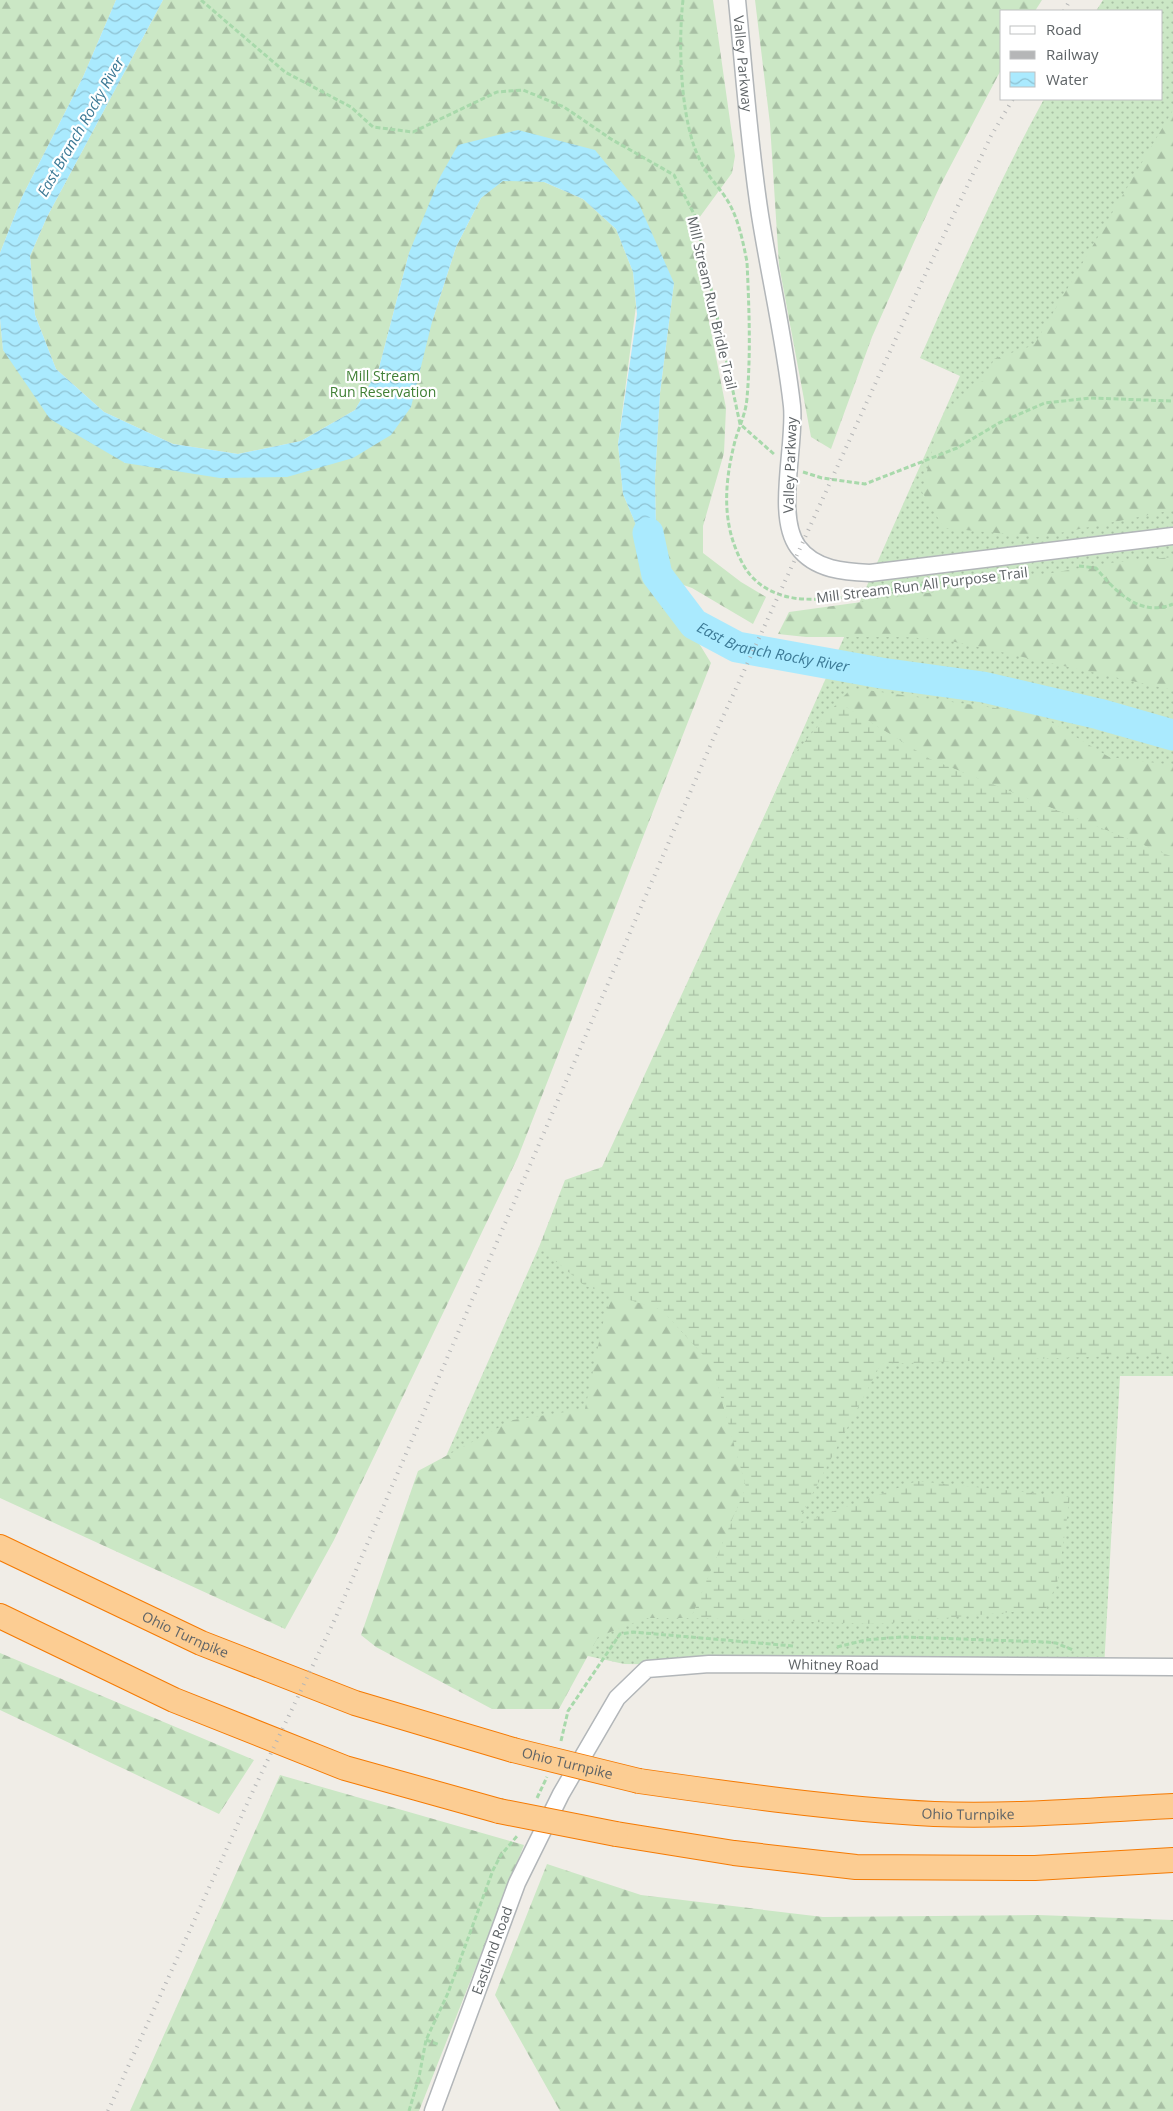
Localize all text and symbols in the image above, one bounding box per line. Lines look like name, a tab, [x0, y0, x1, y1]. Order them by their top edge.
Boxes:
legend	[1000, 10, 1163, 100]
street label: Valley Parkway	[730, 15, 757, 114]
text: Road	[1046, 19, 1082, 39]
text: Railway	[1046, 44, 1099, 64]
water label: East Branch Rocky River	[32, 52, 129, 200]
text: Water	[1046, 69, 1088, 89]
street label: Mill Stream Run Bridle Trail	[683, 214, 742, 391]
park label: Mill Stream Run Reservation	[330, 366, 436, 401]
street label: Valley Parkway	[778, 415, 801, 514]
street label: Mill Stream Run All Purpose Trail	[815, 562, 1029, 607]
water label: East Branch Rocky River	[694, 617, 852, 676]
street label: Ohio Turnpike	[139, 1606, 232, 1662]
street label: Whitney Road	[788, 1655, 879, 1674]
street label: Ohio Turnpike	[520, 1743, 615, 1783]
street label: Ohio Turnpike	[921, 1803, 1015, 1824]
street label: Eastland Road	[467, 1904, 517, 1997]

